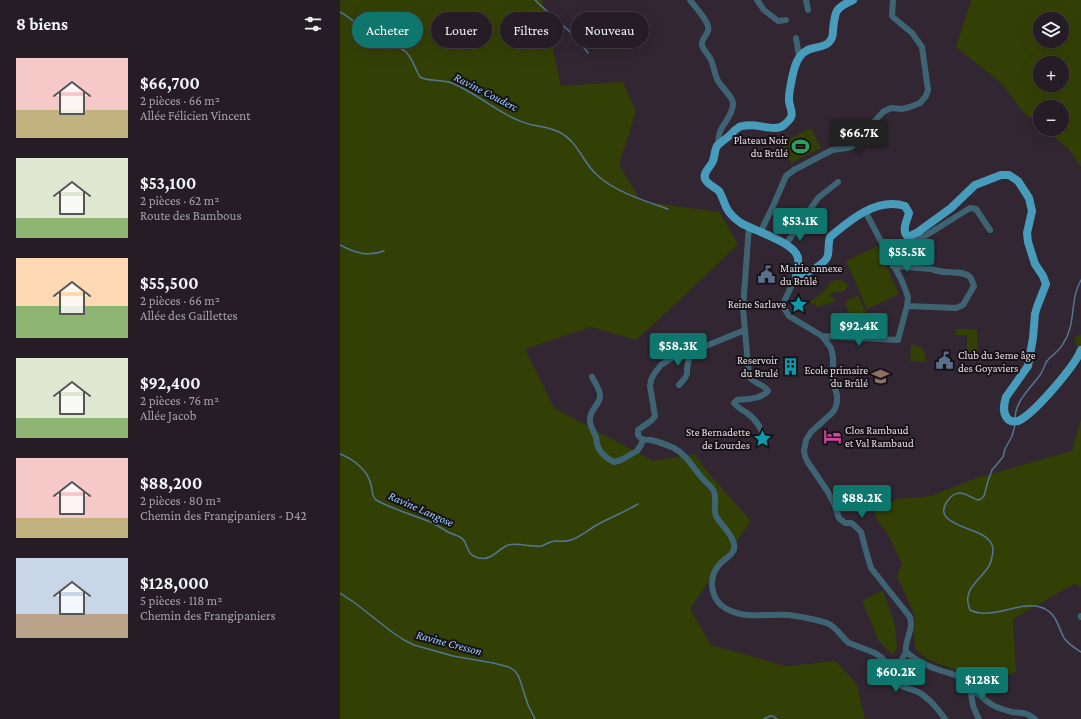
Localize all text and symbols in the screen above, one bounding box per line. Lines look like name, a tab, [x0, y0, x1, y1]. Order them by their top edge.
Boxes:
chip: Acheter	[352, 12, 423, 48]
chip: Louer	[431, 12, 492, 48]
chip: Filtres	[500, 12, 563, 48]
chip: Nouveau	[571, 12, 649, 48]
map controls	[1033, 12, 1069, 136]
button: layers	[1033, 12, 1069, 48]
icon: filters	[302, 13, 324, 35]
text: 8 biens	[16, 15, 68, 34]
button: +	[1033, 56, 1069, 92]
water label: Ravine Couderc	[452, 70, 521, 114]
icon: home	[48, 74, 96, 122]
text: $66,700	[140, 74, 200, 93]
text: 2 pièces · 66 m²	[140, 93, 220, 108]
button: −	[1033, 100, 1069, 136]
text: Allée Félicien Vincent	[140, 108, 251, 123]
pin: $66.7K	[826, 120, 892, 154]
text: $66.7K	[840, 125, 878, 140]
place label: Plateau Noir du Brûlé	[734, 134, 788, 159]
sports icon: Plateau Noir du Brûlé	[791, 136, 811, 156]
icon: home	[48, 174, 96, 222]
text: $53,100	[140, 174, 196, 193]
text: 2 pièces · 62 m²	[140, 193, 219, 208]
text: Route des Bambous	[140, 208, 242, 223]
pin: $53.1K	[767, 208, 833, 242]
text: $53.1K	[782, 213, 818, 228]
pin: $55.5K	[874, 239, 940, 273]
text: $55.5K	[888, 244, 926, 259]
place label: Mairie annexe du Brûlé	[780, 262, 842, 287]
public building icon: Mairie annexe du Brûlé	[757, 264, 777, 284]
icon: home	[48, 274, 96, 322]
text: $55,500	[140, 274, 199, 293]
text: 2 pièces · 66 m²	[140, 293, 220, 308]
place icon: Reine Sarlave	[789, 294, 809, 314]
place label: Reine Sarlave	[728, 298, 786, 310]
text: Allée des Gaillettes	[140, 308, 238, 323]
pin: $92.4K	[826, 313, 892, 347]
text: $92.4K	[840, 318, 878, 333]
pin: $58.3K	[645, 333, 711, 367]
text: $58.3K	[659, 338, 697, 353]
place label: Club du 3eme âge des Goyaviers	[958, 349, 1036, 375]
public building icon: Club du 3eme âge des Goyaviers	[935, 351, 955, 371]
place label: Reservoir du Brulé	[737, 354, 778, 379]
building icon: Reservoir du Brulé	[781, 356, 801, 376]
place label: Ecole primaire du Brûlé	[804, 364, 868, 389]
school or university icon: Ecole primaire du Brûlé	[871, 366, 891, 386]
icon: home	[48, 374, 96, 422]
text: $92,400	[140, 374, 201, 393]
text: 2 pièces · 76 m²	[140, 393, 219, 408]
text: Allée Jacob	[140, 408, 196, 423]
place label: Clos Rambaud et Val Rambaud	[845, 424, 914, 449]
place label: Ste Bernadette de Lourdes	[686, 426, 750, 451]
hotel icon: Clos Rambaud et Val Rambaud	[822, 426, 842, 446]
place icon: Ste Bernadette de Lourdes	[753, 428, 773, 448]
icon: home	[48, 474, 96, 522]
text: $88,200	[140, 474, 202, 493]
pin: $88.2K	[829, 485, 895, 519]
water label: Ravine Langose	[386, 488, 456, 530]
text: $88.2K	[842, 490, 882, 505]
text: 2 pièces · 80 m²	[140, 493, 221, 508]
text: Chemin des Frangipaniers - D42	[140, 508, 307, 523]
icon: home	[48, 574, 96, 622]
text: $128,000	[140, 574, 209, 593]
text: 5 pièces · 118 m²	[140, 593, 222, 608]
text: Chemin des Frangipaniers	[140, 608, 276, 623]
water label: Ravine Cresson	[415, 628, 483, 658]
pin: $60.2K	[863, 659, 929, 693]
text: $60.2K	[876, 664, 916, 679]
pin: $128K	[954, 667, 1010, 701]
text: $128K	[965, 672, 999, 687]

